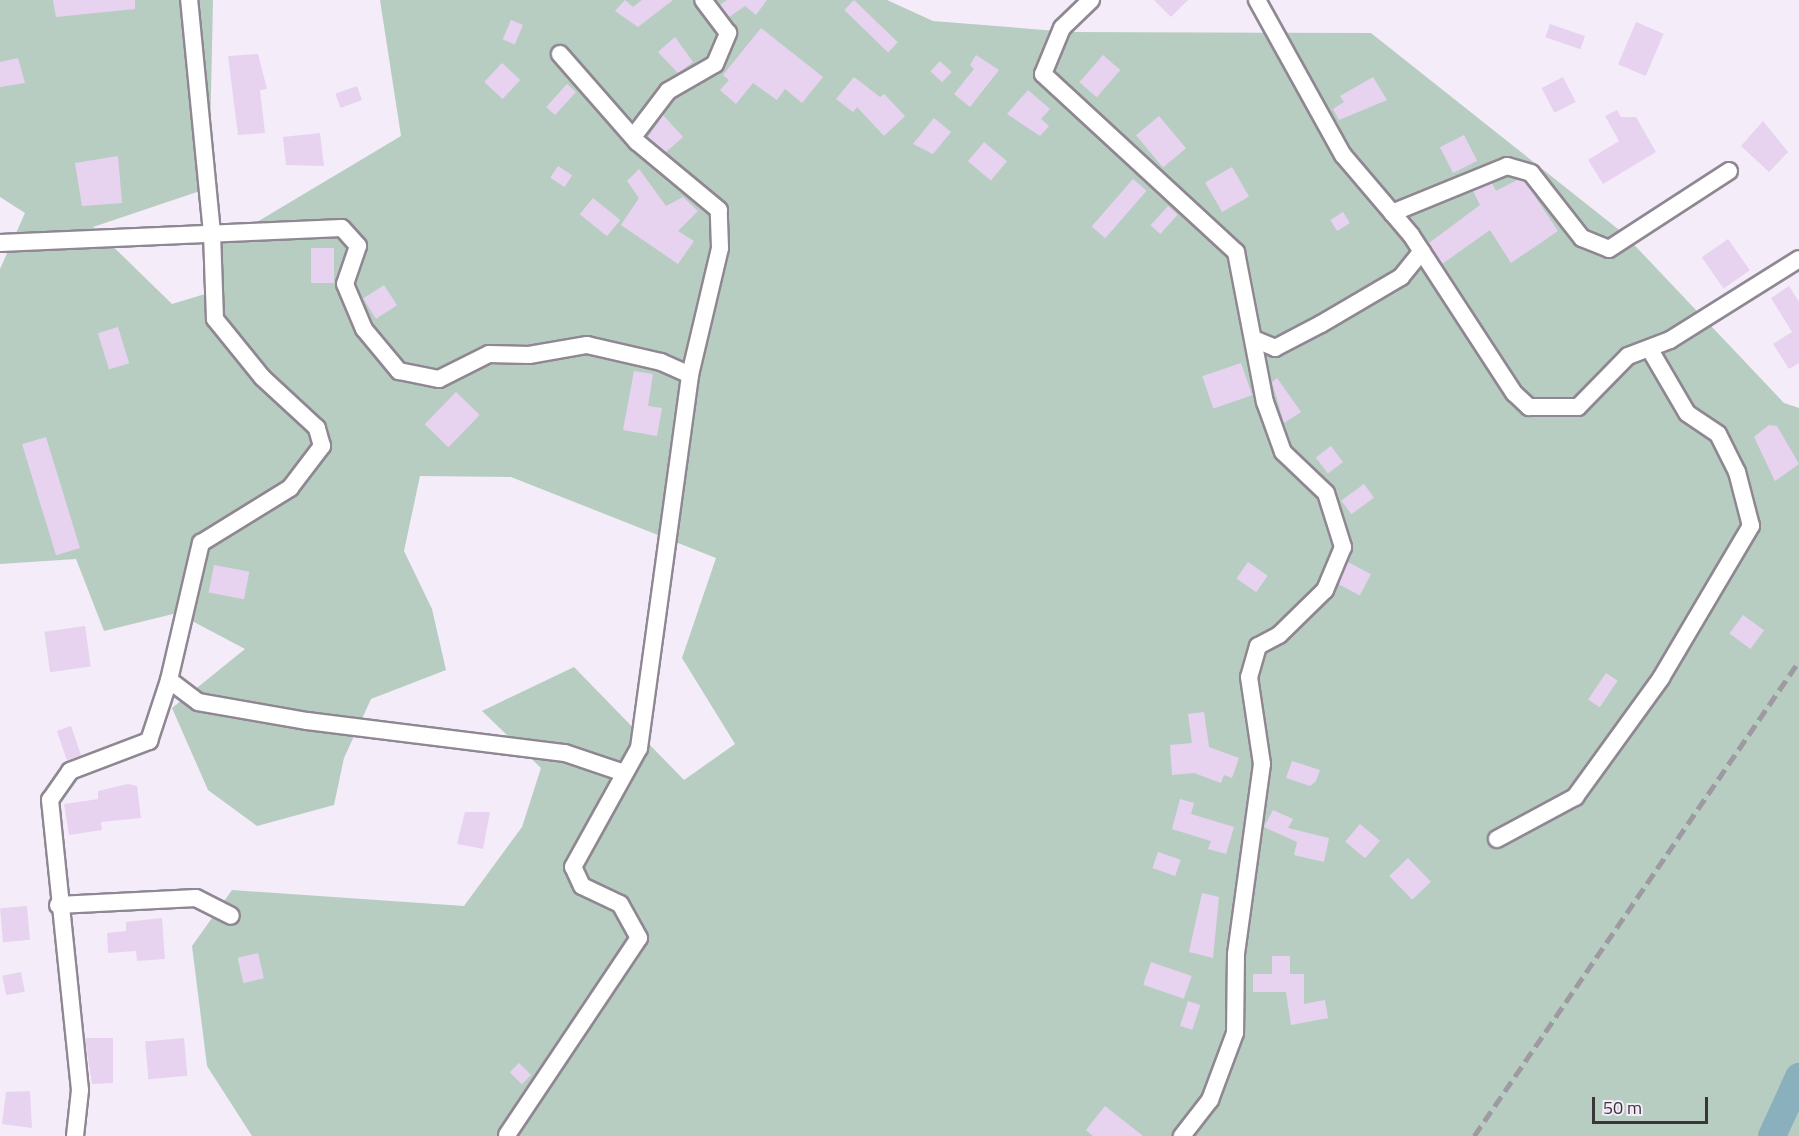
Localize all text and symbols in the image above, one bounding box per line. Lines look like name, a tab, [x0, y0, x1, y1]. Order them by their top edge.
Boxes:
scale bar	[1595, 1085, 1710, 1123]
text: 50 m	[1603, 1094, 1642, 1121]

